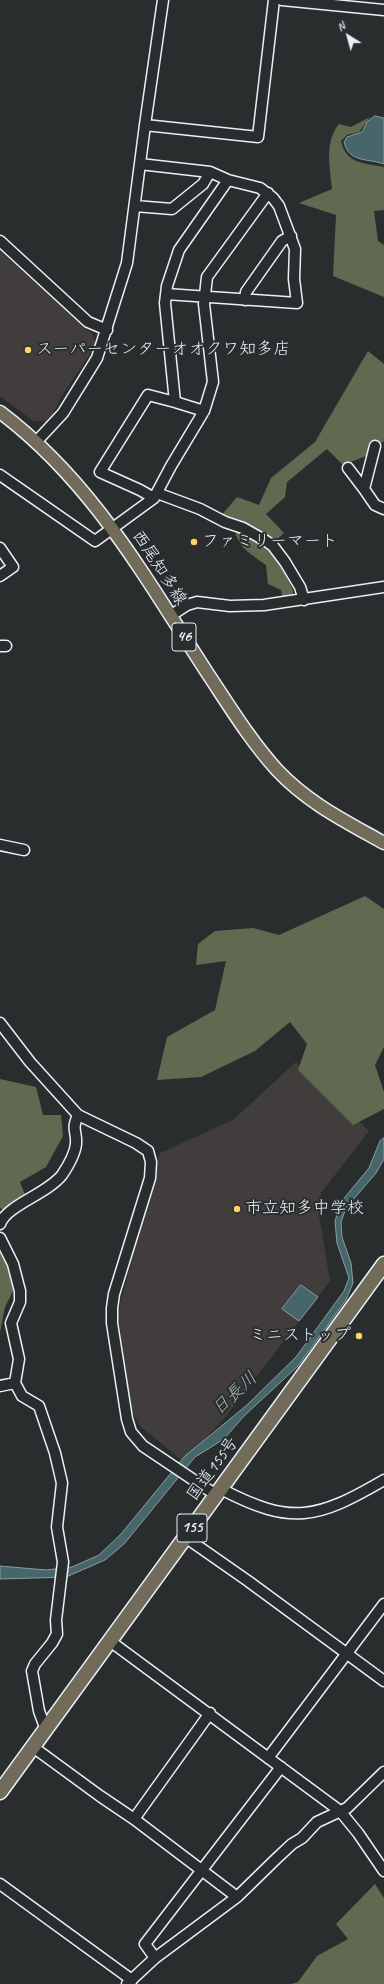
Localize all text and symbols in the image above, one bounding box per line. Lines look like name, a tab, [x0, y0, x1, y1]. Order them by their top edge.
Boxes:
north arrow	[328, 16, 368, 56]
text: N	[334, 19, 348, 34]
place label: スーパーセンターオオクワ知多店	[36, 340, 290, 360]
marker: スーパーセンターオオクワ知多店	[23, 345, 33, 355]
street label: 西尾知多線	[127, 527, 191, 609]
place label: ファミリーマート	[202, 532, 338, 552]
marker: ファミリーマート	[189, 537, 199, 547]
road number: 46	[172, 623, 196, 651]
place label: 市立知多中学校	[245, 1199, 364, 1219]
marker: 市立知多中学校	[232, 1204, 242, 1214]
place label: ミニストップ	[249, 1326, 351, 1346]
marker: ミニストップ	[354, 1331, 364, 1341]
water label: 日長川	[208, 1368, 262, 1420]
street label: 国道155号	[183, 1433, 243, 1505]
road number: 155	[177, 1514, 207, 1542]

